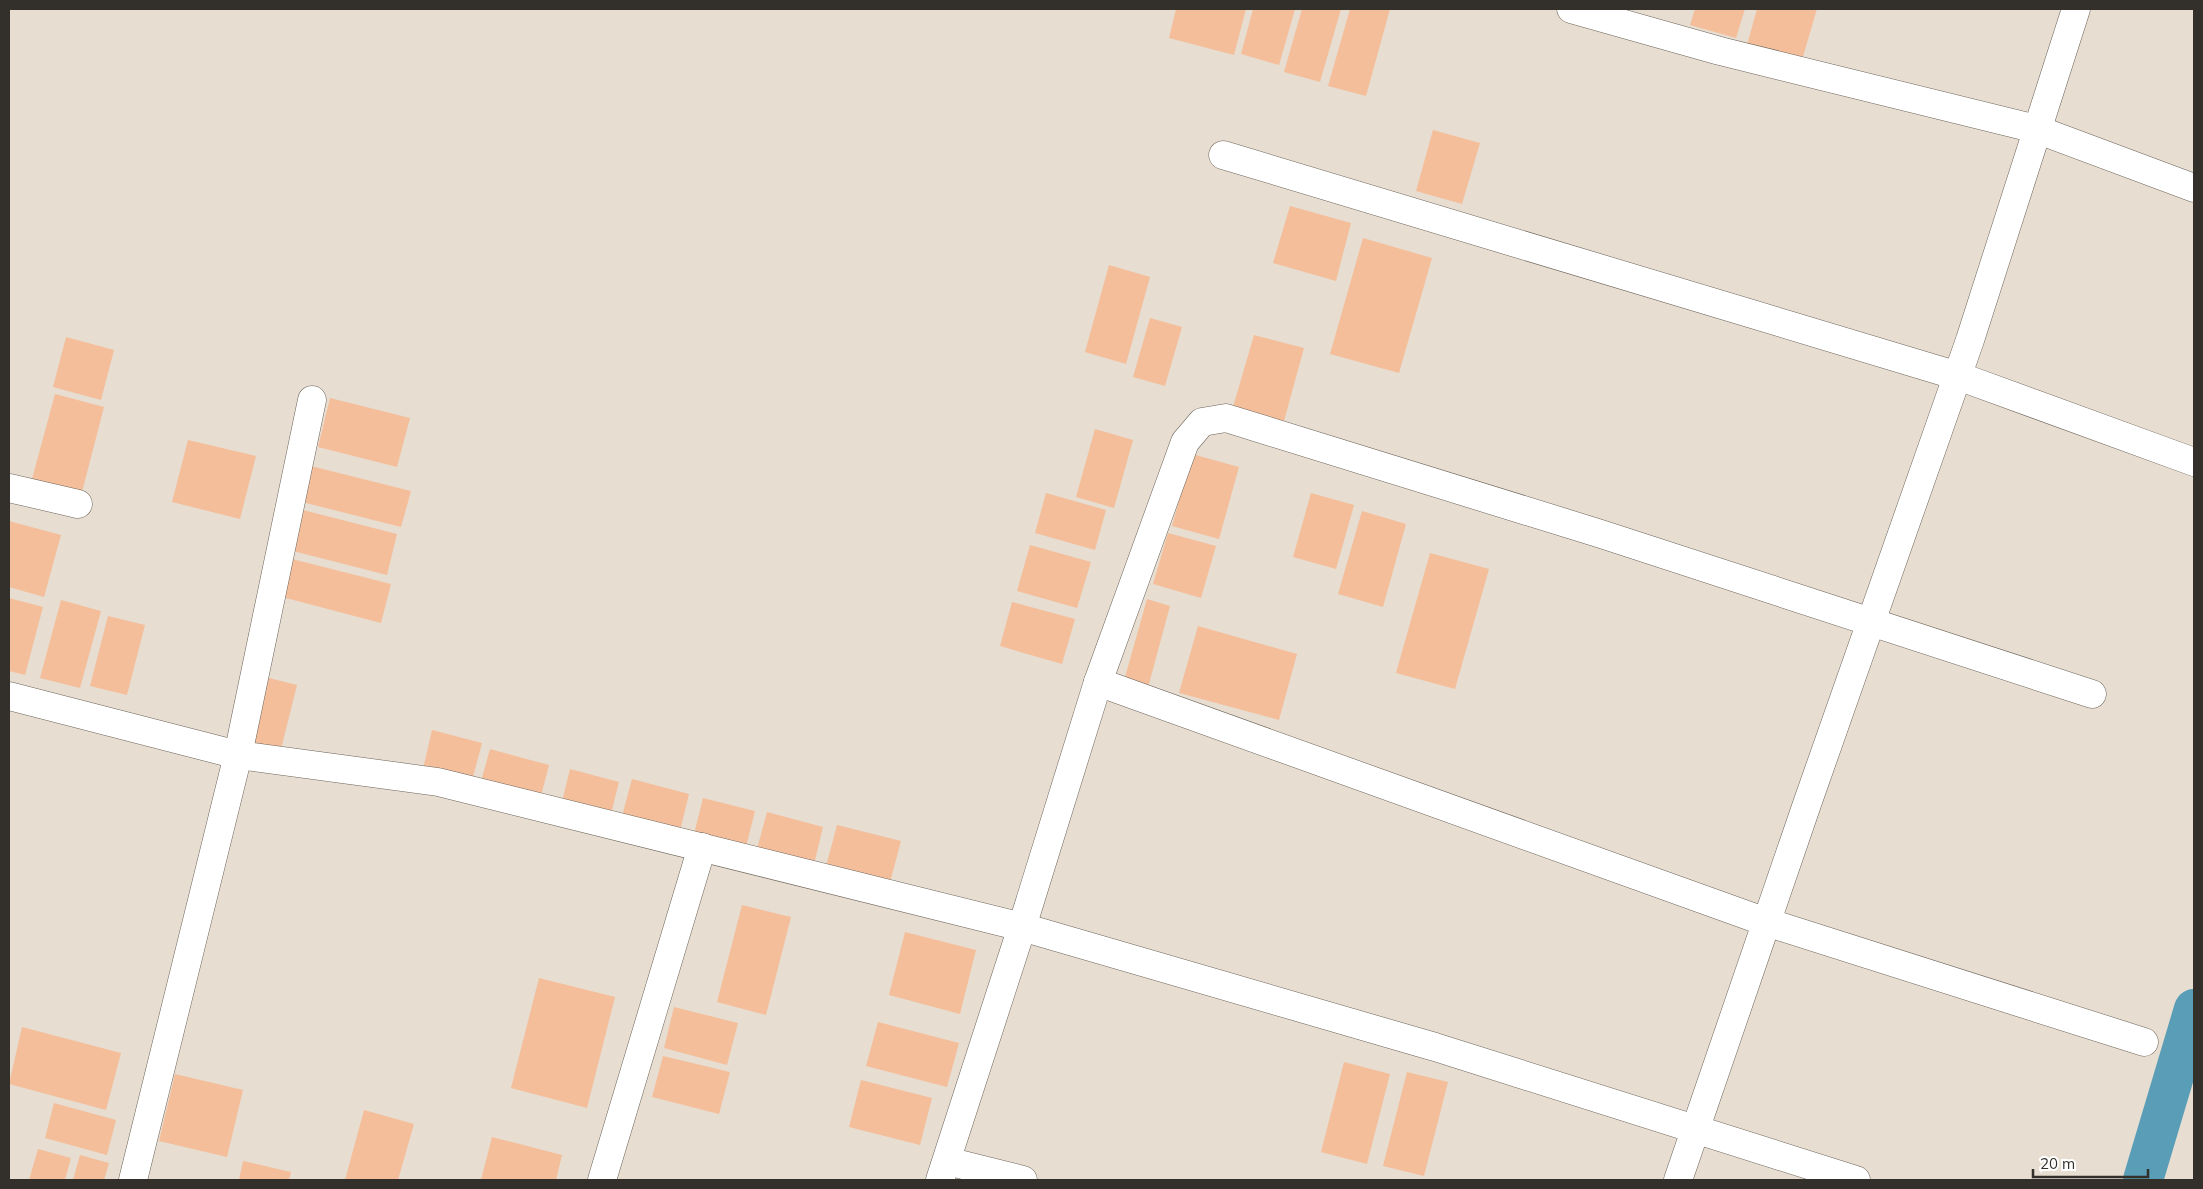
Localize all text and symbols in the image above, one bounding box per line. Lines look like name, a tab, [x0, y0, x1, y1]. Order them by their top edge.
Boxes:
scale bar	[2033, 1146, 2148, 1178]
text: 20 m	[2040, 1154, 2075, 1173]

